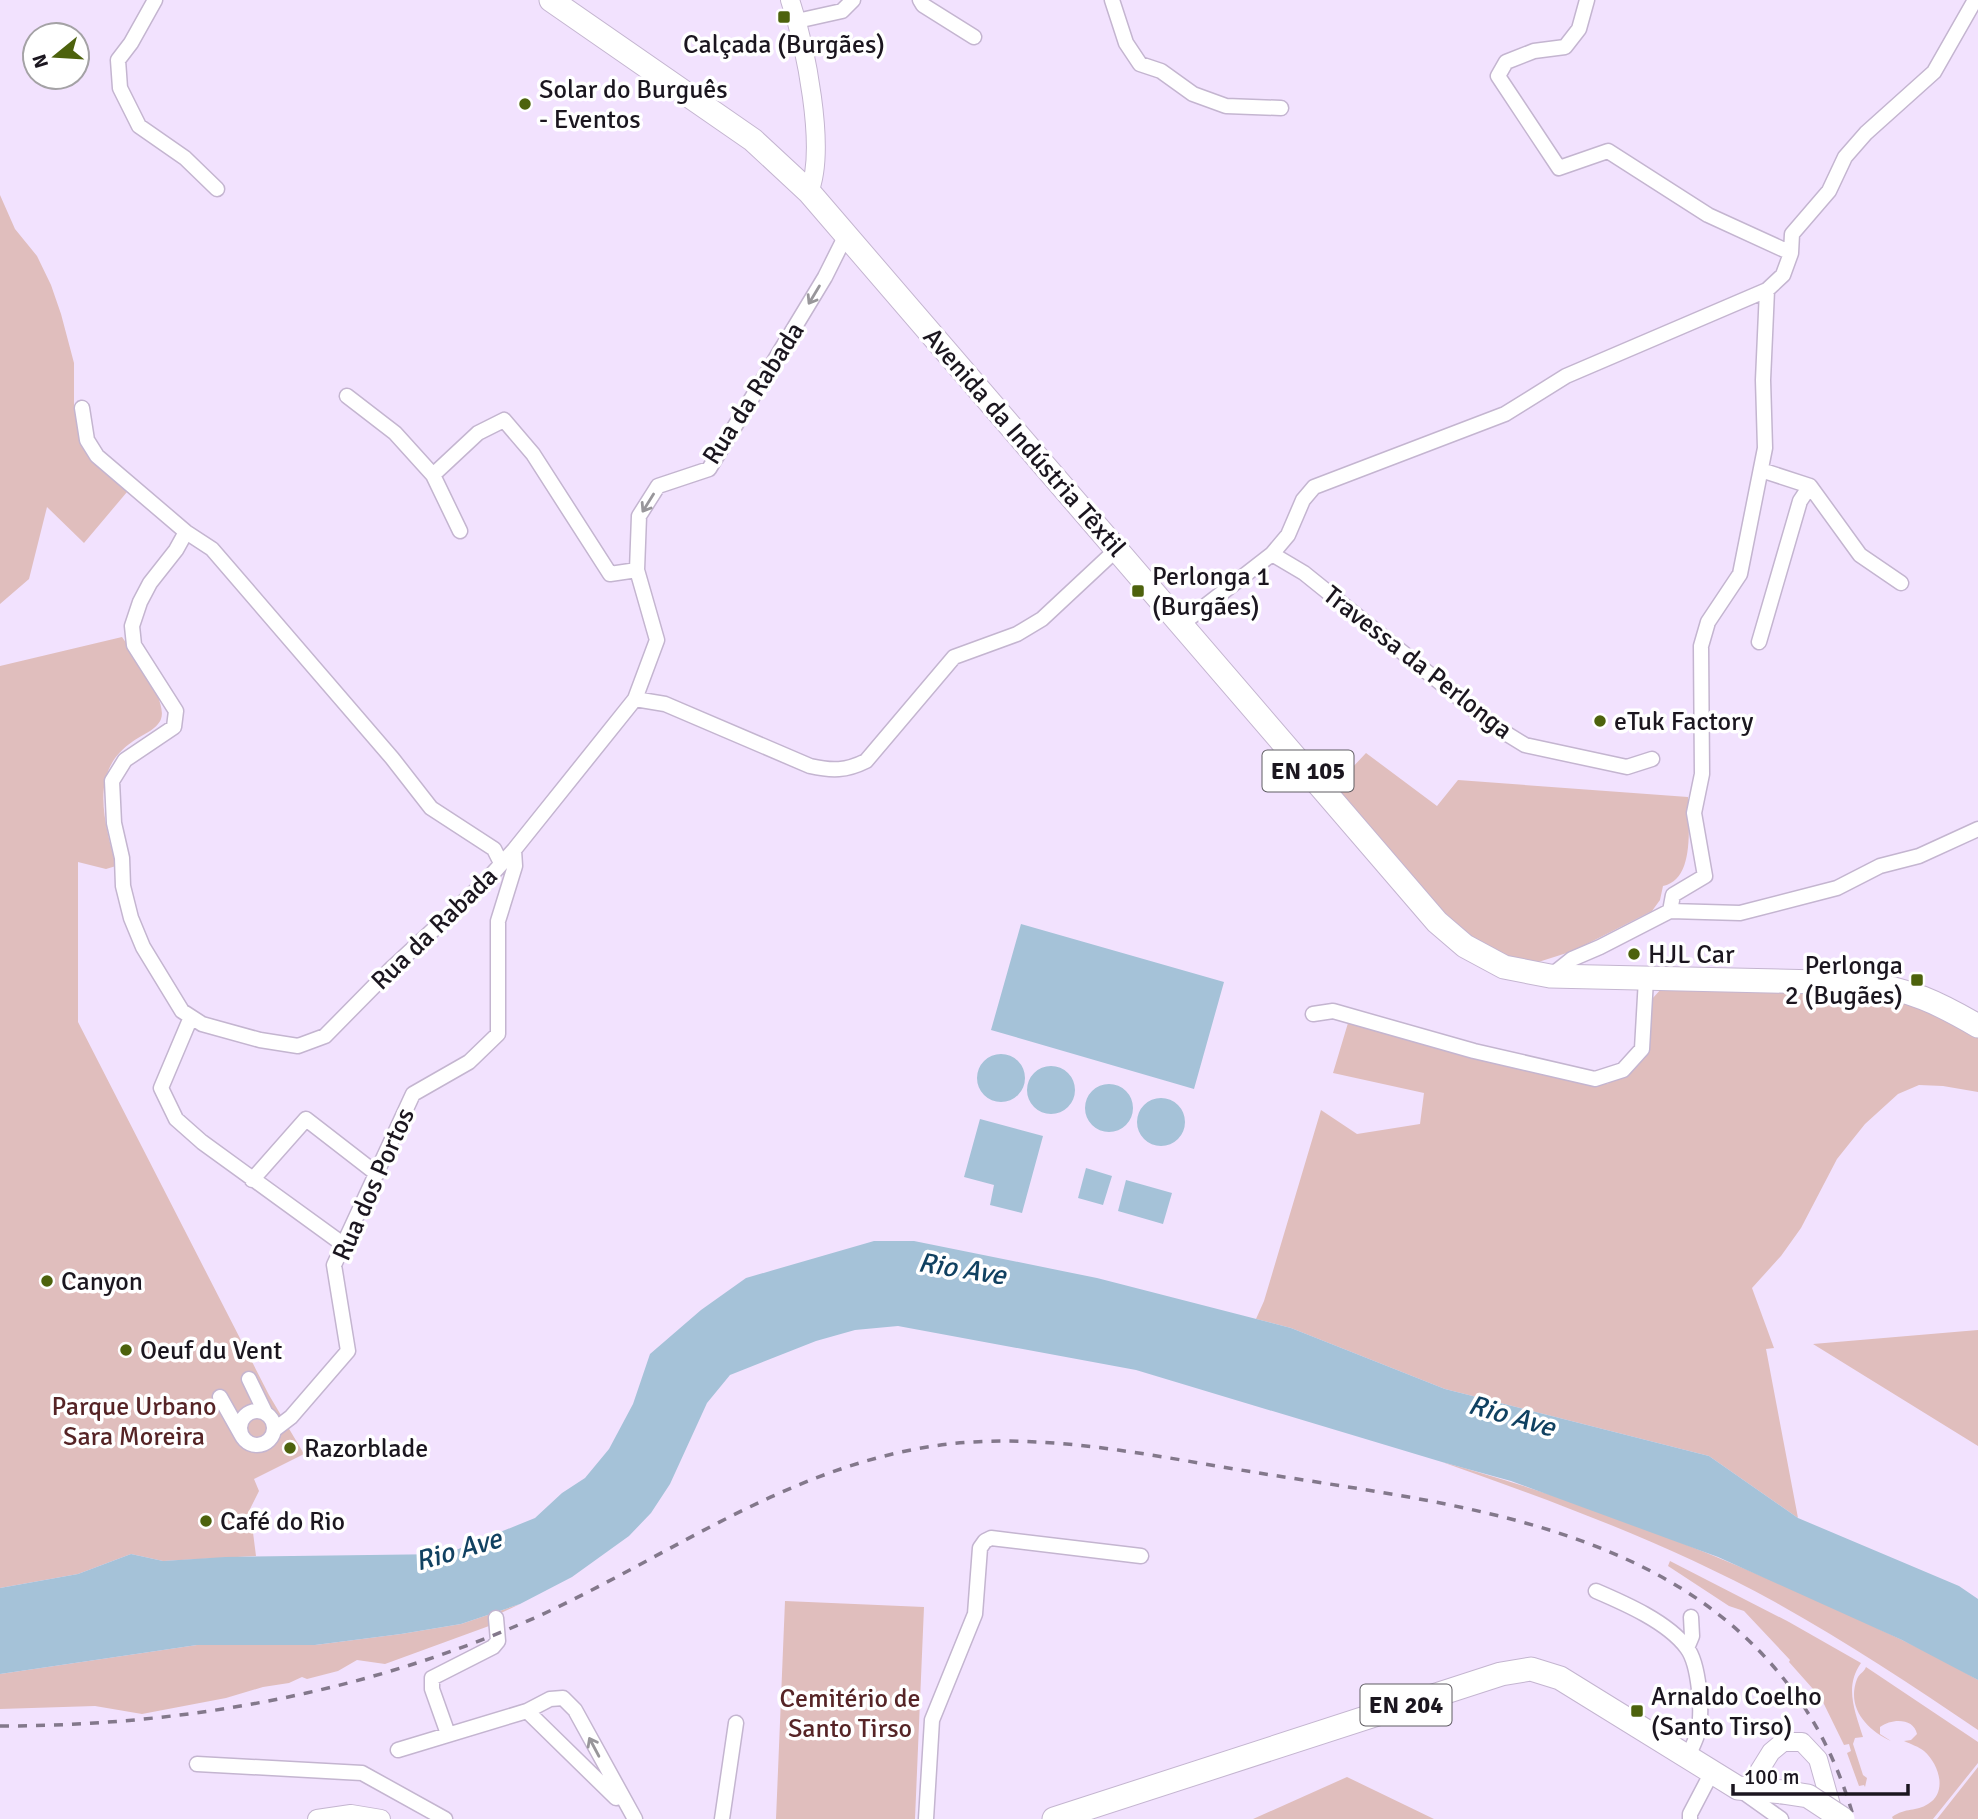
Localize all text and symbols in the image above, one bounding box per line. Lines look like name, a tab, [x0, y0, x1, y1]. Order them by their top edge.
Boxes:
marker: Calçada (Burgães)	[776, 9, 792, 25]
north arrow	[21, 21, 91, 91]
place label: Calçada (Burgães)	[683, 29, 885, 61]
text: N	[27, 51, 54, 71]
place label: Solar do Burguês - Eventos	[539, 74, 728, 136]
marker: Solar do Burguês - Eventos	[517, 96, 533, 112]
one-way arrow	[807, 285, 821, 305]
street label: Rua da Rabada	[696, 316, 812, 471]
street label: Avenida da Indústria Têxtil	[916, 322, 1132, 564]
one-way arrow	[640, 492, 654, 512]
place label: Perlonga 1 (Burgães)	[1152, 561, 1270, 623]
street label: Travessa da Perlonga	[1316, 579, 1518, 747]
marker: Perlonga 1 (Burgães)	[1130, 583, 1146, 599]
place label: eTuk Factory	[1614, 706, 1753, 738]
marker: eTuk Factory	[1592, 713, 1608, 729]
road number: EN 105	[1262, 750, 1354, 792]
street label: Rua da Rabada	[365, 861, 505, 997]
place label: HJL Car	[1648, 939, 1735, 971]
marker: HJL Car	[1626, 946, 1642, 962]
place label: Perlonga 2 (Bugães)	[1785, 950, 1903, 1012]
marker: Perlonga 2 (Bugães)	[1909, 972, 1925, 988]
street label: Rua dos Portos	[326, 1103, 422, 1266]
water label: Rio Ave	[916, 1245, 1010, 1293]
place label: Canyon	[61, 1266, 143, 1298]
marker: Canyon	[39, 1273, 55, 1289]
place label: Oeuf du Vent	[140, 1335, 282, 1367]
marker: Oeuf du Vent	[118, 1342, 134, 1358]
water label: Rio Ave	[1465, 1387, 1561, 1445]
park label: Parque Urbano Sara Moreira	[52, 1391, 216, 1453]
place label: Razorblade	[304, 1433, 428, 1465]
marker: Razorblade	[282, 1440, 298, 1456]
place label: Café do Rio	[220, 1506, 345, 1538]
marker: Café do Rio	[198, 1513, 214, 1529]
water label: Rio Ave	[411, 1521, 507, 1578]
place label: Arnaldo Coelho (Santo Tirso)	[1651, 1681, 1822, 1743]
park label: Cemitério de Santo Tirso	[779, 1683, 921, 1745]
road number: EN 204	[1360, 1685, 1452, 1726]
marker: Arnaldo Coelho (Santo Tirso)	[1629, 1703, 1645, 1719]
one-way arrow	[587, 1737, 601, 1758]
scale bar	[1733, 1752, 1908, 1796]
text: 100 m	[1744, 1764, 1799, 1790]

